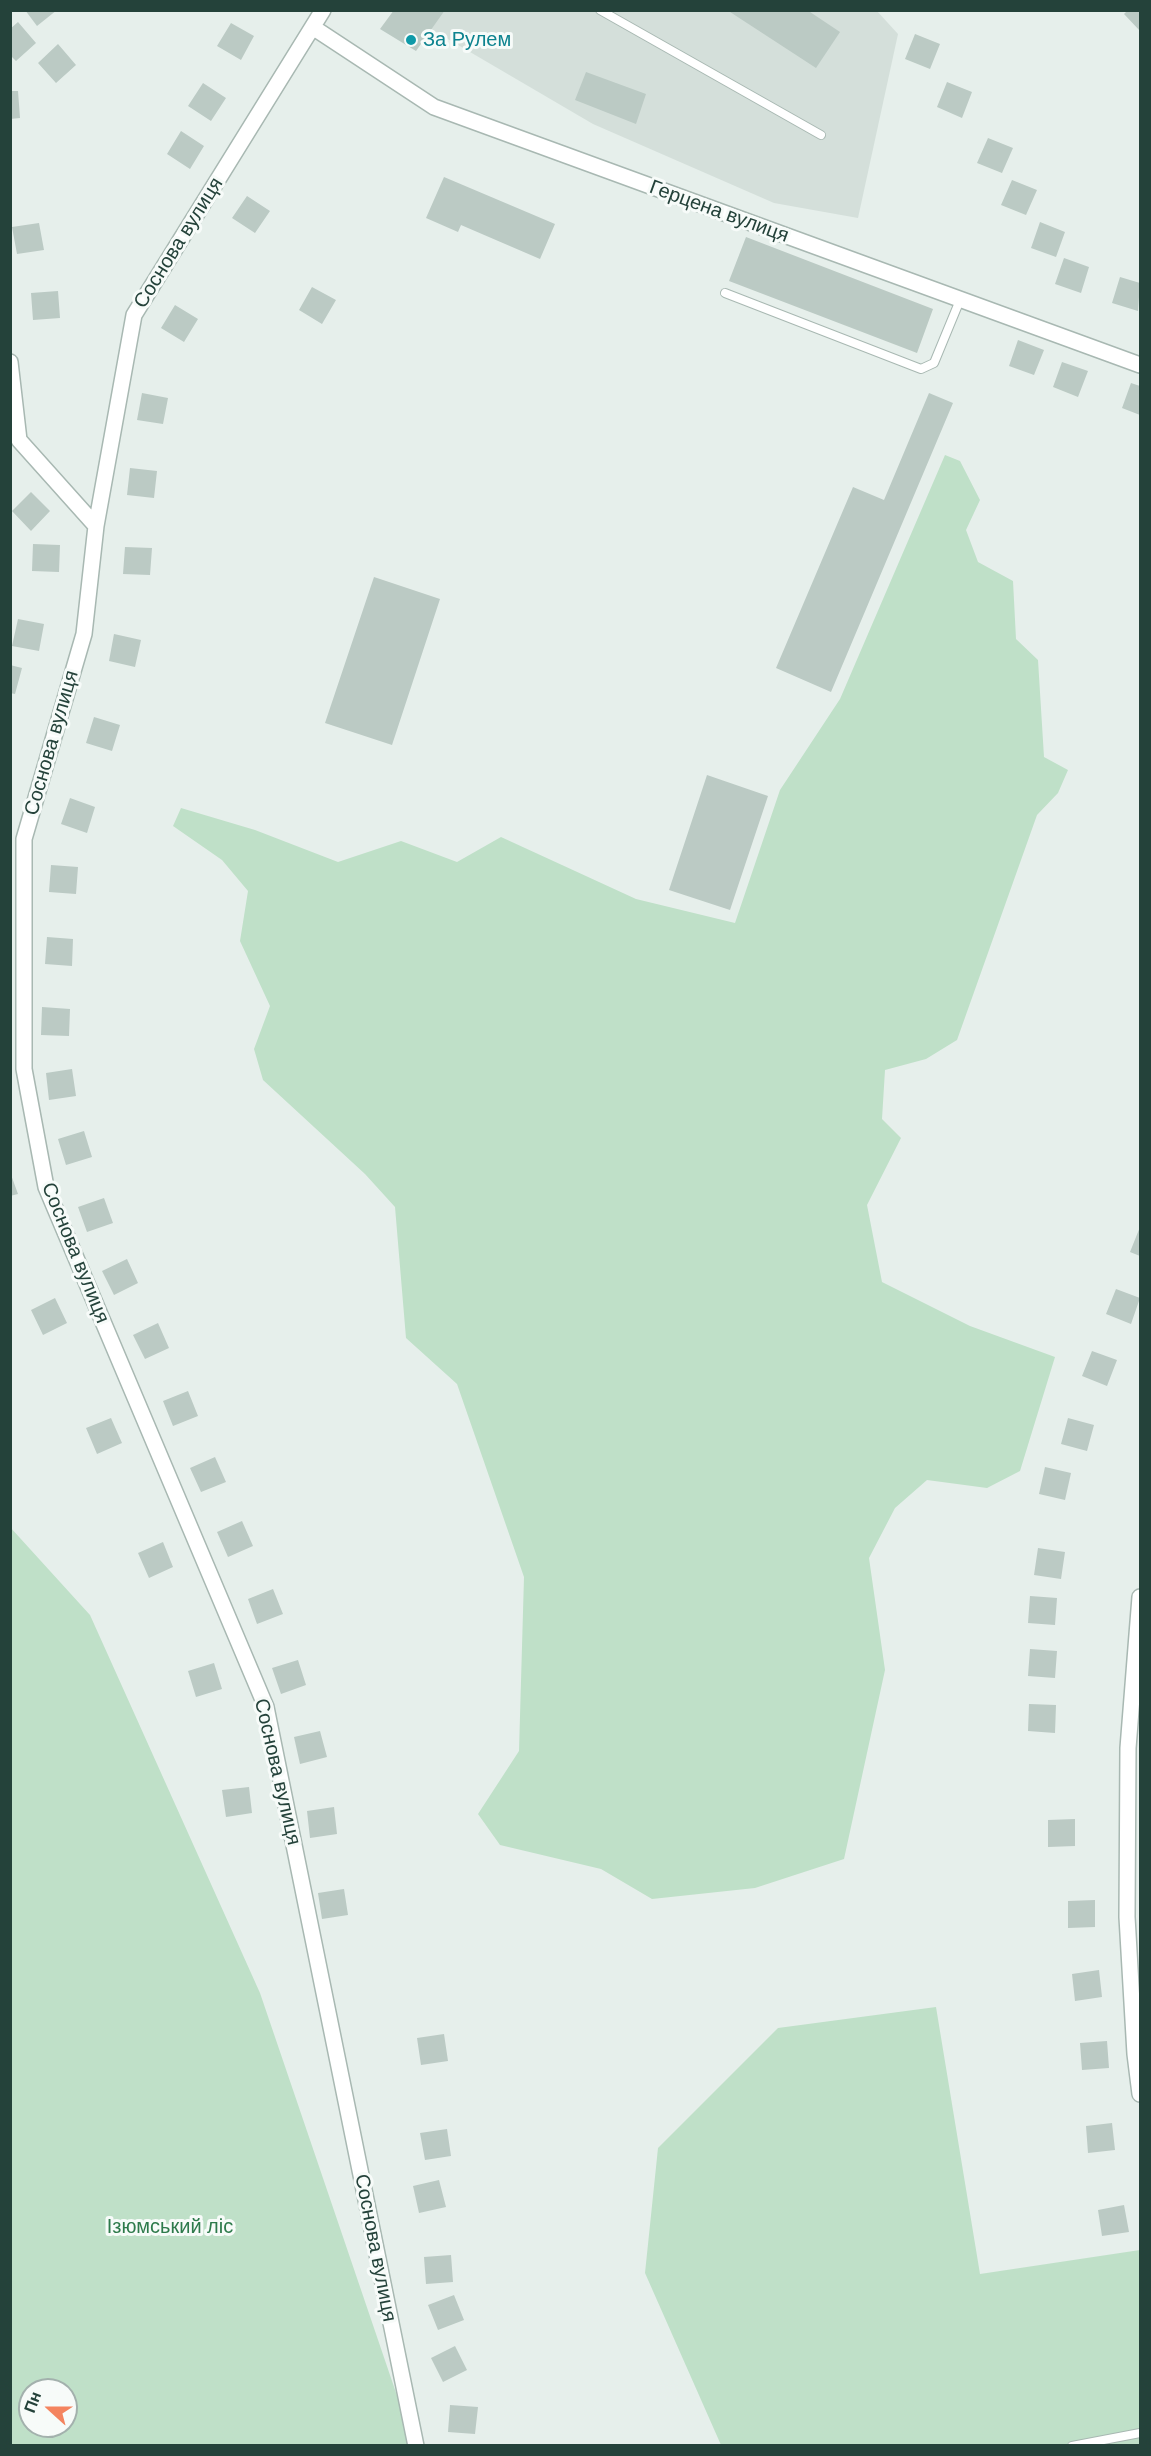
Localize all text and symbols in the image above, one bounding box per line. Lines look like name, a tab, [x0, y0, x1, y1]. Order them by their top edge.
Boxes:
place label: За Рулем	[423, 28, 511, 52]
marker: За Рулем	[404, 33, 418, 47]
street label: Соснова вулиця	[129, 173, 229, 313]
street label: Герцена вулиця	[646, 176, 792, 248]
street label: Соснова вулиця	[20, 668, 84, 818]
street label: Соснова вулиця	[36, 1179, 114, 1327]
street label: Соснова вулиця	[248, 1696, 306, 1848]
street label: Соснова вулиця	[349, 2172, 401, 2324]
park label: Ізюмський ліс	[107, 2215, 233, 2239]
north arrow	[18, 2378, 78, 2438]
text: Пн	[21, 2389, 44, 2415]

